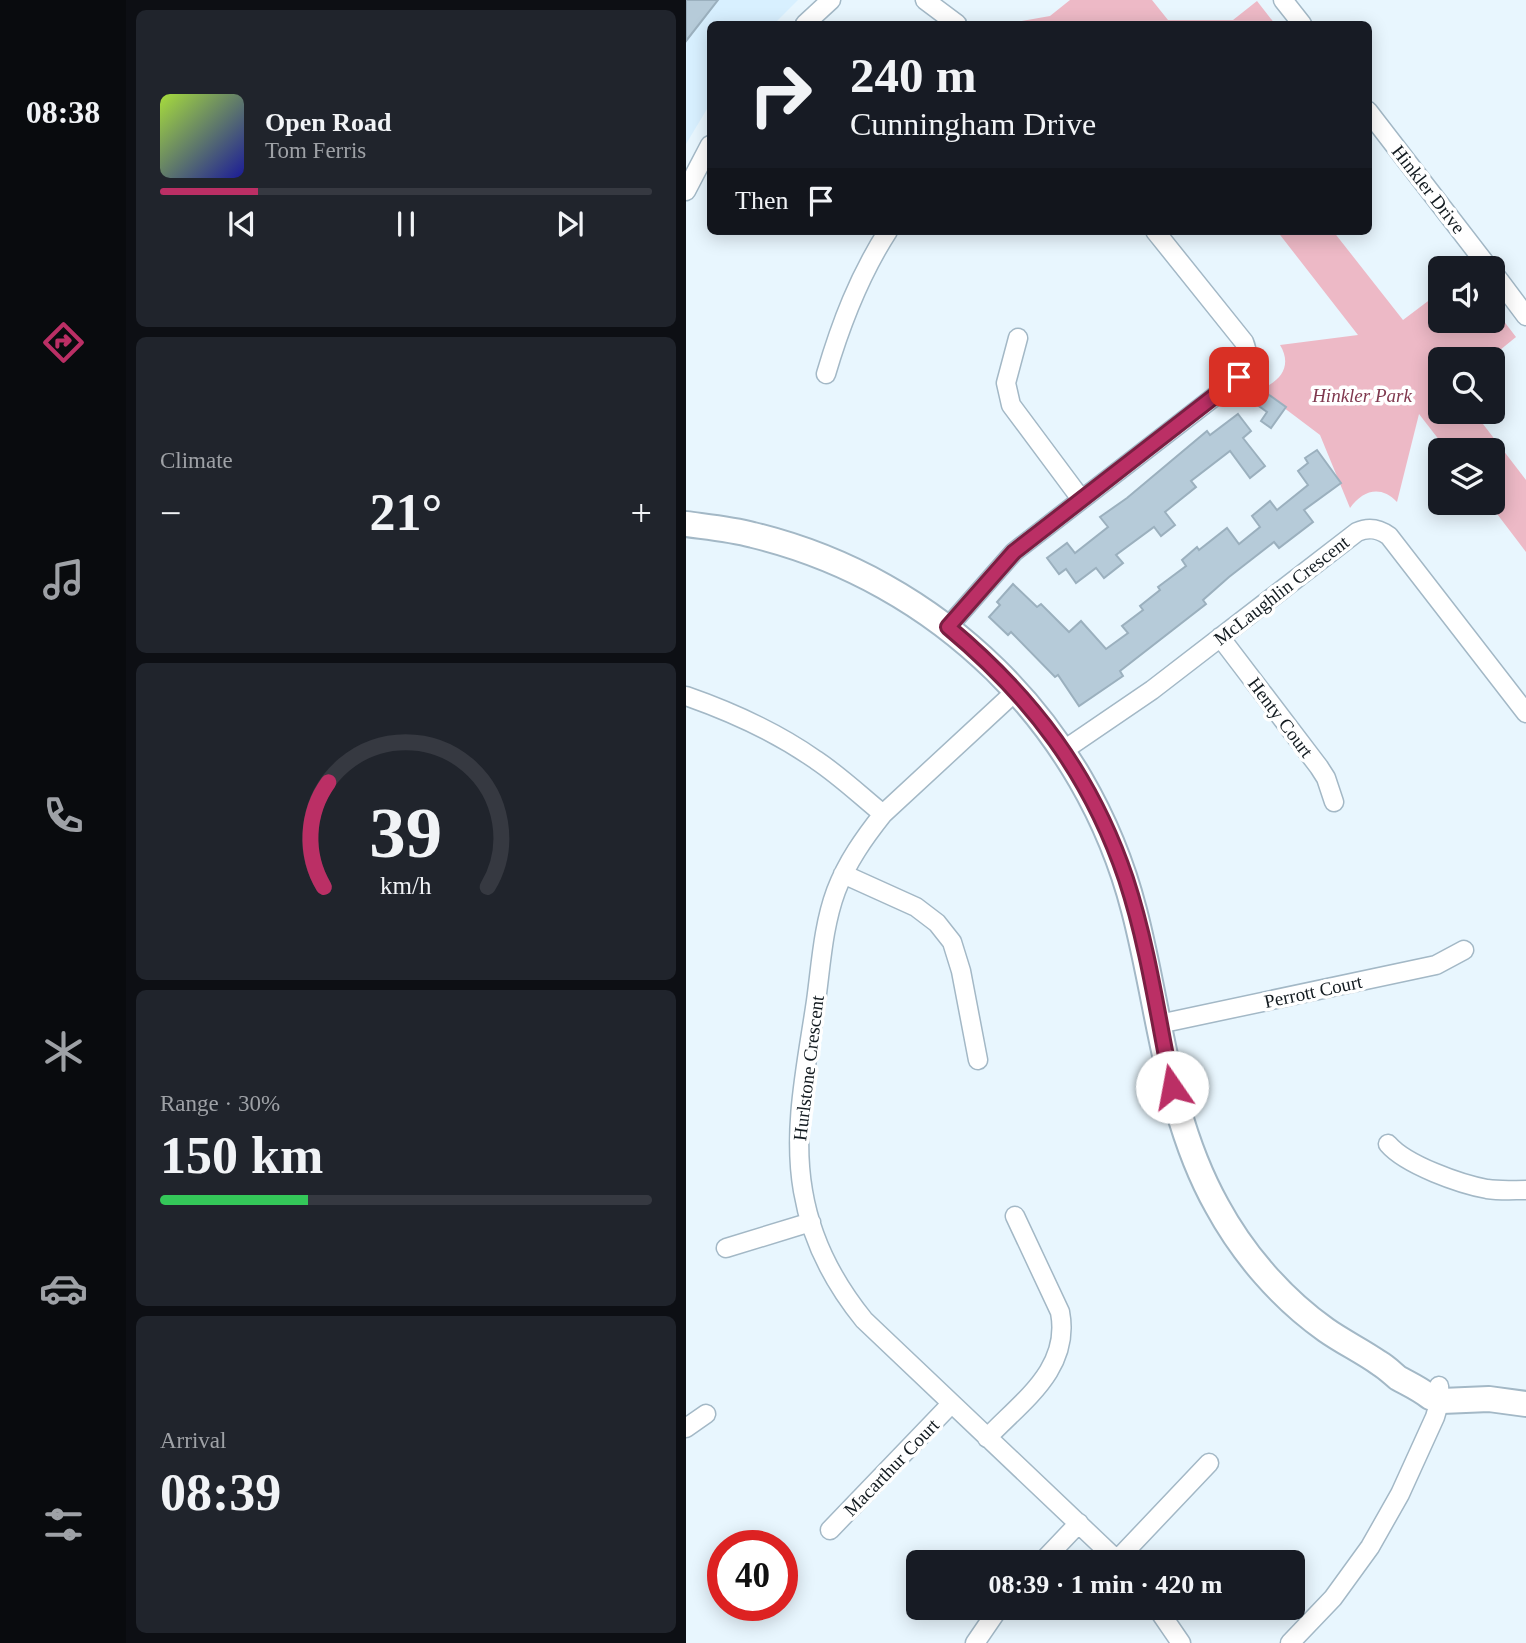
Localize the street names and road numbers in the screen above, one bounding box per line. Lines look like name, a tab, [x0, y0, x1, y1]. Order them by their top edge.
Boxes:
street label: Hinkler Drive	[1388, 141, 1470, 238]
street label: McLaughlin Crescent	[1210, 531, 1353, 650]
street label: Henty Court	[1244, 673, 1318, 762]
street label: Perrott Court	[1262, 971, 1365, 1012]
street label: Hurlstone Crescent	[789, 994, 828, 1142]
street label: Macarthur Court	[840, 1414, 944, 1520]

